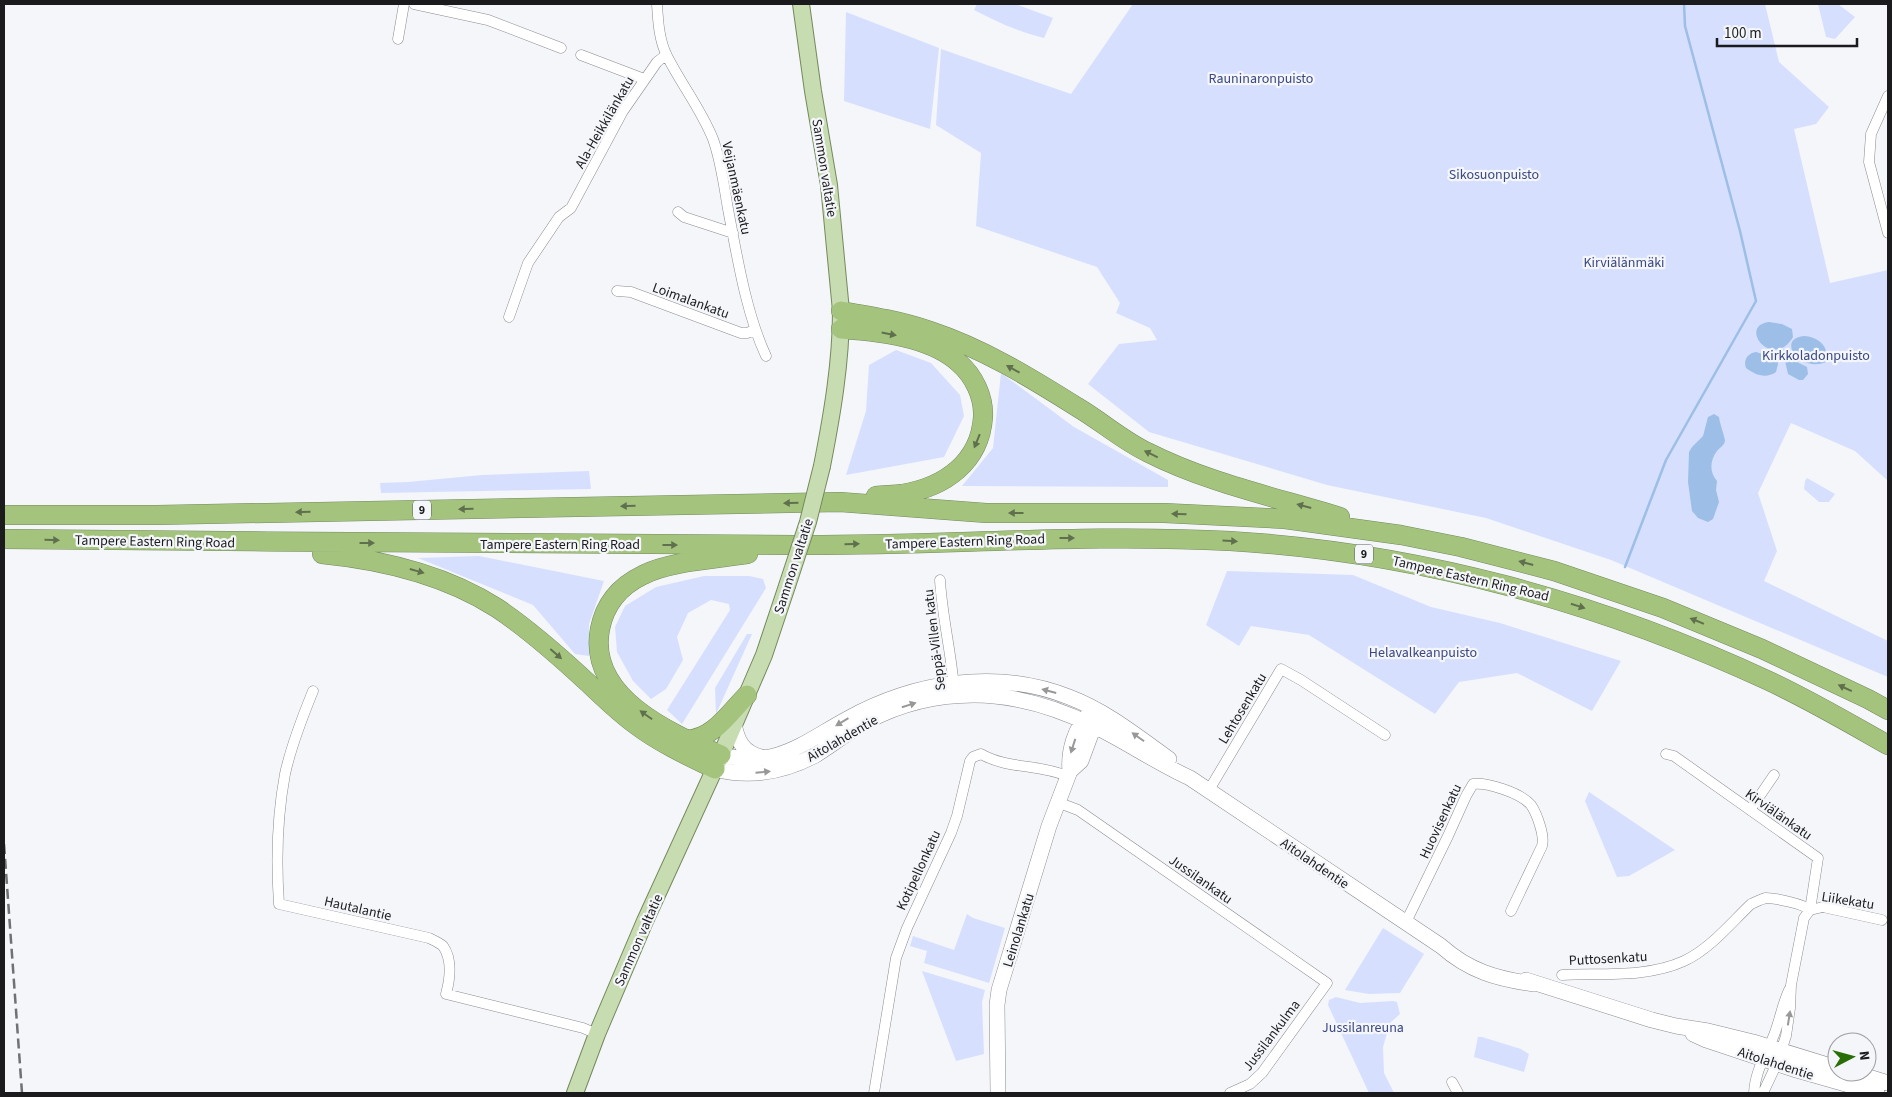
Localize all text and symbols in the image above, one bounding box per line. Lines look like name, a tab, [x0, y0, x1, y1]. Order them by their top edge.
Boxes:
scale bar	[1717, 15, 1857, 47]
text: 100 m	[1724, 23, 1762, 44]
park label: Rauninaronpuisto	[1209, 69, 1313, 89]
street label: Ala-Heikkilänkatu	[570, 73, 639, 172]
street label: Sammon valtatie	[806, 118, 842, 219]
street label: Veijanmäenkatu	[716, 140, 756, 237]
park label: Sikosuonpuisto	[1449, 165, 1539, 185]
park label: Kirviälänmäki	[1583, 253, 1665, 273]
street label: Loimalankatu	[649, 278, 732, 324]
one-way arrow	[882, 331, 898, 339]
park label: Kirkkoladonpuisto	[1762, 346, 1870, 366]
one-way arrow	[1005, 365, 1020, 373]
one-way arrow	[973, 434, 981, 449]
one-way arrow	[1144, 450, 1158, 458]
one-way arrow	[783, 499, 799, 507]
road number: 9	[413, 500, 431, 520]
one-way arrow	[620, 502, 636, 510]
one-way arrow	[1297, 502, 1312, 510]
one-way arrow	[458, 505, 474, 513]
one-way arrow	[295, 508, 311, 516]
one-way arrow	[1008, 509, 1024, 517]
one-way arrow	[1171, 509, 1187, 517]
street label: Sammon valtatie	[769, 516, 819, 617]
street label: Tampere Eastern Ring Road	[885, 529, 1045, 555]
street label: Tampere Eastern Ring Road	[75, 531, 235, 553]
one-way arrow	[1059, 534, 1075, 542]
street label: Tampere Eastern Ring Road	[480, 535, 640, 555]
one-way arrow	[45, 536, 61, 544]
one-way arrow	[1222, 538, 1238, 546]
one-way arrow	[360, 539, 376, 547]
one-way arrow	[844, 540, 860, 548]
one-way arrow	[662, 541, 678, 549]
road number: 9	[1355, 544, 1373, 564]
street label: Tampere Eastern Ring Road	[1391, 551, 1551, 607]
one-way arrow	[1519, 559, 1534, 567]
one-way arrow	[410, 568, 425, 576]
street label: Seppä-Villen katu	[919, 588, 951, 692]
one-way arrow	[1570, 602, 1585, 610]
one-way arrow	[1690, 617, 1704, 625]
park label: Helavalkeanpuisto	[1369, 643, 1477, 663]
one-way arrow	[549, 648, 561, 660]
street label: Lehtosenkatu	[1214, 669, 1272, 748]
one-way arrow	[1838, 684, 1852, 692]
one-way arrow	[1041, 687, 1056, 695]
one-way arrow	[902, 700, 917, 708]
one-way arrow	[639, 710, 652, 720]
street label: Aitolahdentie	[803, 710, 882, 767]
one-way arrow	[836, 717, 849, 726]
one-way arrow	[1132, 732, 1145, 742]
one-way arrow	[1068, 738, 1076, 753]
one-way arrow	[755, 768, 771, 776]
street label: Huovisenkatu	[1415, 781, 1467, 862]
street label: Kirviälänkatu	[1741, 784, 1816, 845]
street label: Kotipellonkatu	[892, 827, 946, 914]
street label: Aitolahdentie	[1276, 833, 1353, 894]
street label: Jussilankatu	[1164, 850, 1236, 909]
street label: Liikekatu	[1820, 887, 1876, 915]
street label: Sammon valtatie	[610, 891, 668, 990]
street label: Leinolankatu	[998, 891, 1040, 970]
street label: Hautalantie	[322, 892, 394, 926]
street label: Puttosenkatu	[1568, 947, 1648, 971]
street label: Jussilankulma	[1238, 996, 1305, 1075]
one-way arrow	[1785, 1010, 1793, 1026]
park label: Jussilanreuna	[1322, 1018, 1404, 1038]
north arrow	[1827, 1032, 1877, 1082]
street label: Aitolahdentie	[1735, 1042, 1816, 1086]
text: N	[1854, 1050, 1874, 1061]

